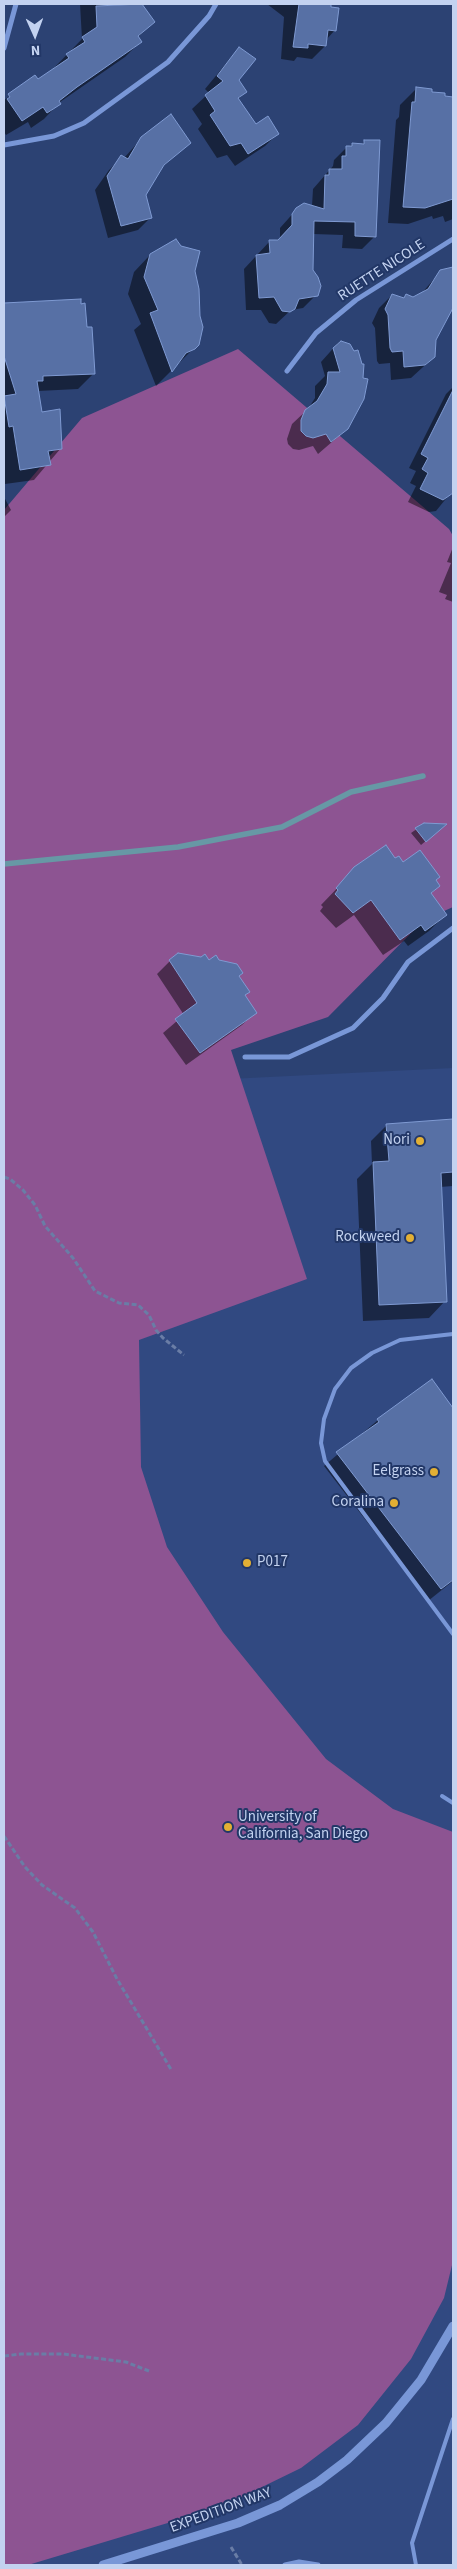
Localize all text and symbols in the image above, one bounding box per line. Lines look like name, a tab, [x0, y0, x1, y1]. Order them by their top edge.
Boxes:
north arrow	[10, 10, 60, 60]
text: N	[31, 40, 41, 60]
street label: RUETTE NICOLE	[335, 236, 429, 306]
place label: Nori	[383, 1132, 410, 1150]
marker: Nori	[414, 1135, 426, 1147]
place label: Rockweed	[335, 1229, 400, 1247]
marker: Rockweed	[404, 1232, 416, 1244]
place label: Eelgrass	[372, 1463, 424, 1481]
marker: Eelgrass	[428, 1466, 440, 1478]
place label: Coralina	[332, 1494, 384, 1512]
marker: Coralina	[388, 1497, 400, 1509]
place label: P017	[257, 1554, 288, 1572]
marker: P017	[241, 1557, 253, 1569]
place label: University of California, San Diego	[238, 1809, 368, 1844]
marker: University of California, San Diego	[222, 1821, 234, 1833]
street label: EXPEDITION WAY	[168, 2484, 274, 2538]

